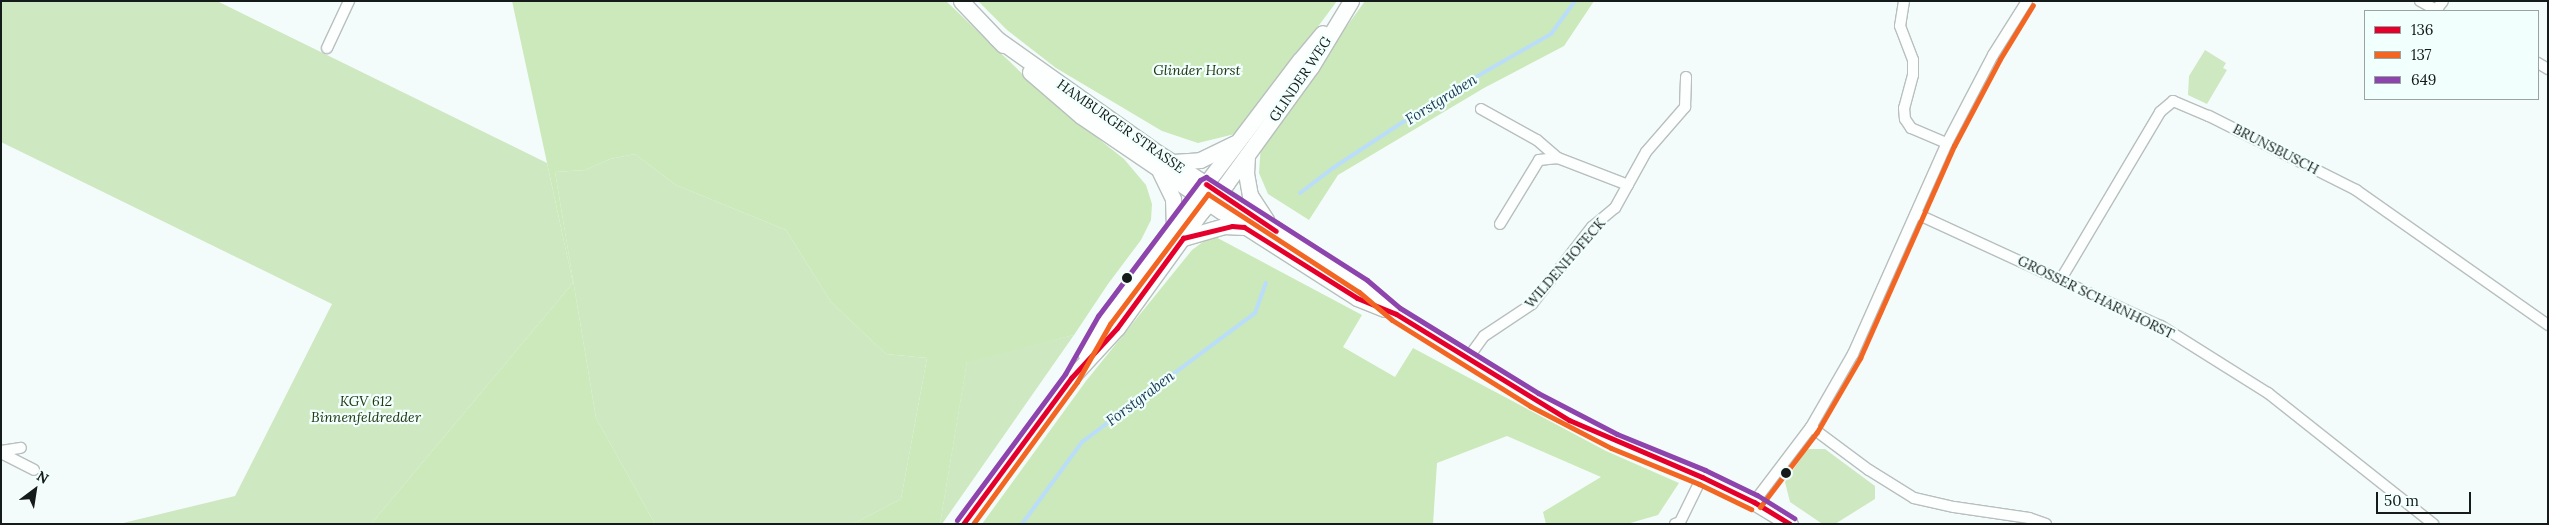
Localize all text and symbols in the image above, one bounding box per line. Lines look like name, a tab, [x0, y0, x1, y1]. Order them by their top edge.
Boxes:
legend	[2364, 10, 2539, 100]
text: 136	[2411, 20, 2434, 39]
street label: GLINDER WEG	[1265, 33, 1335, 125]
text: 137	[2411, 45, 2431, 64]
park label: Glinder Horst	[1153, 62, 1241, 78]
water label: Forstgraben	[1402, 70, 1480, 128]
text: 649	[2411, 70, 2436, 89]
street label: HAMBURGER STRASSE	[1054, 76, 1188, 176]
street label: BRUNSBUSCH	[2230, 120, 2322, 178]
street label: WILDENHOFECK	[1521, 215, 1609, 311]
street label: GROSSER SCHARNHORST	[2015, 252, 2177, 342]
unlabelled marker	[1122, 273, 1132, 283]
water label: Forstgraben	[1102, 367, 1178, 429]
park label: KGV 612 Binnenfeldredder	[311, 393, 421, 426]
north arrow	[10, 465, 60, 515]
text: N	[33, 467, 52, 488]
unlabelled marker	[1781, 468, 1791, 478]
scale bar	[2379, 482, 2474, 514]
text: 50 m	[2384, 491, 2419, 510]

